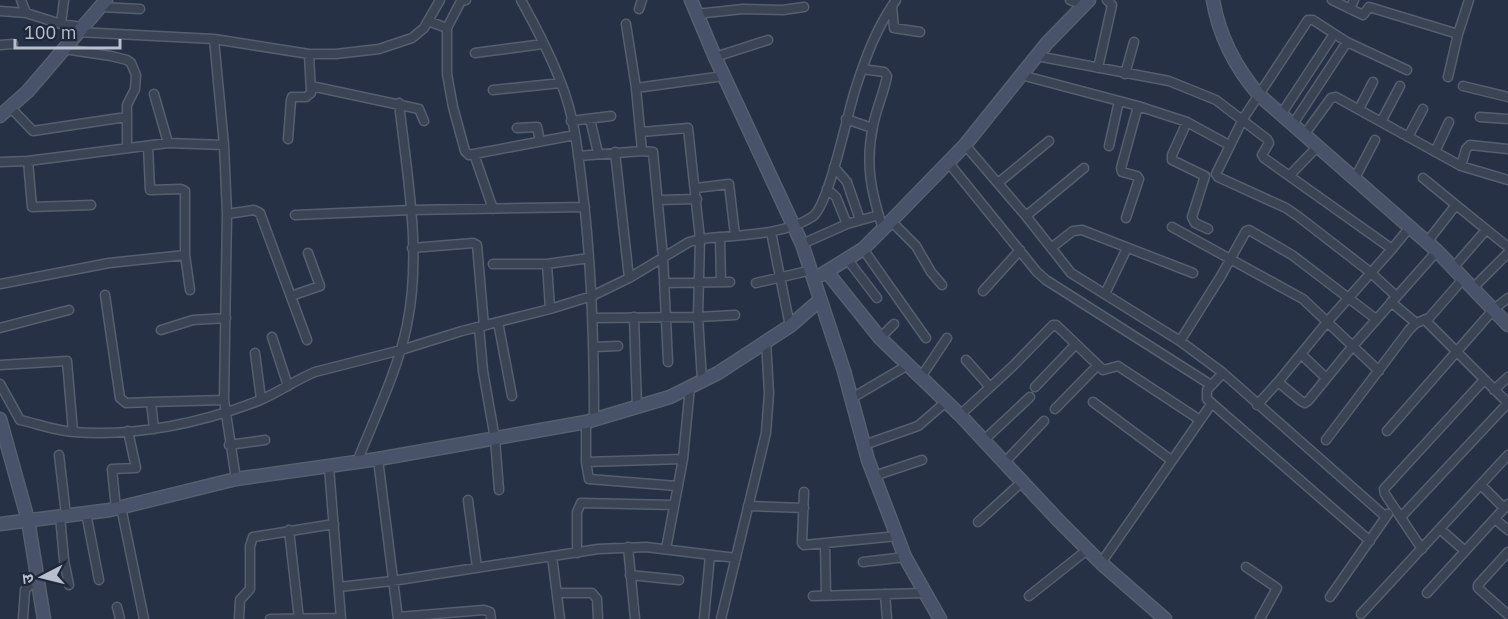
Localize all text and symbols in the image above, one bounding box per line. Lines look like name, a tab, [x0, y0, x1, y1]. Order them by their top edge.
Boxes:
scale bar	[15, 12, 120, 50]
text: 100 m	[24, 21, 76, 44]
north arrow	[12, 547, 72, 607]
text: उ	[17, 572, 38, 585]

